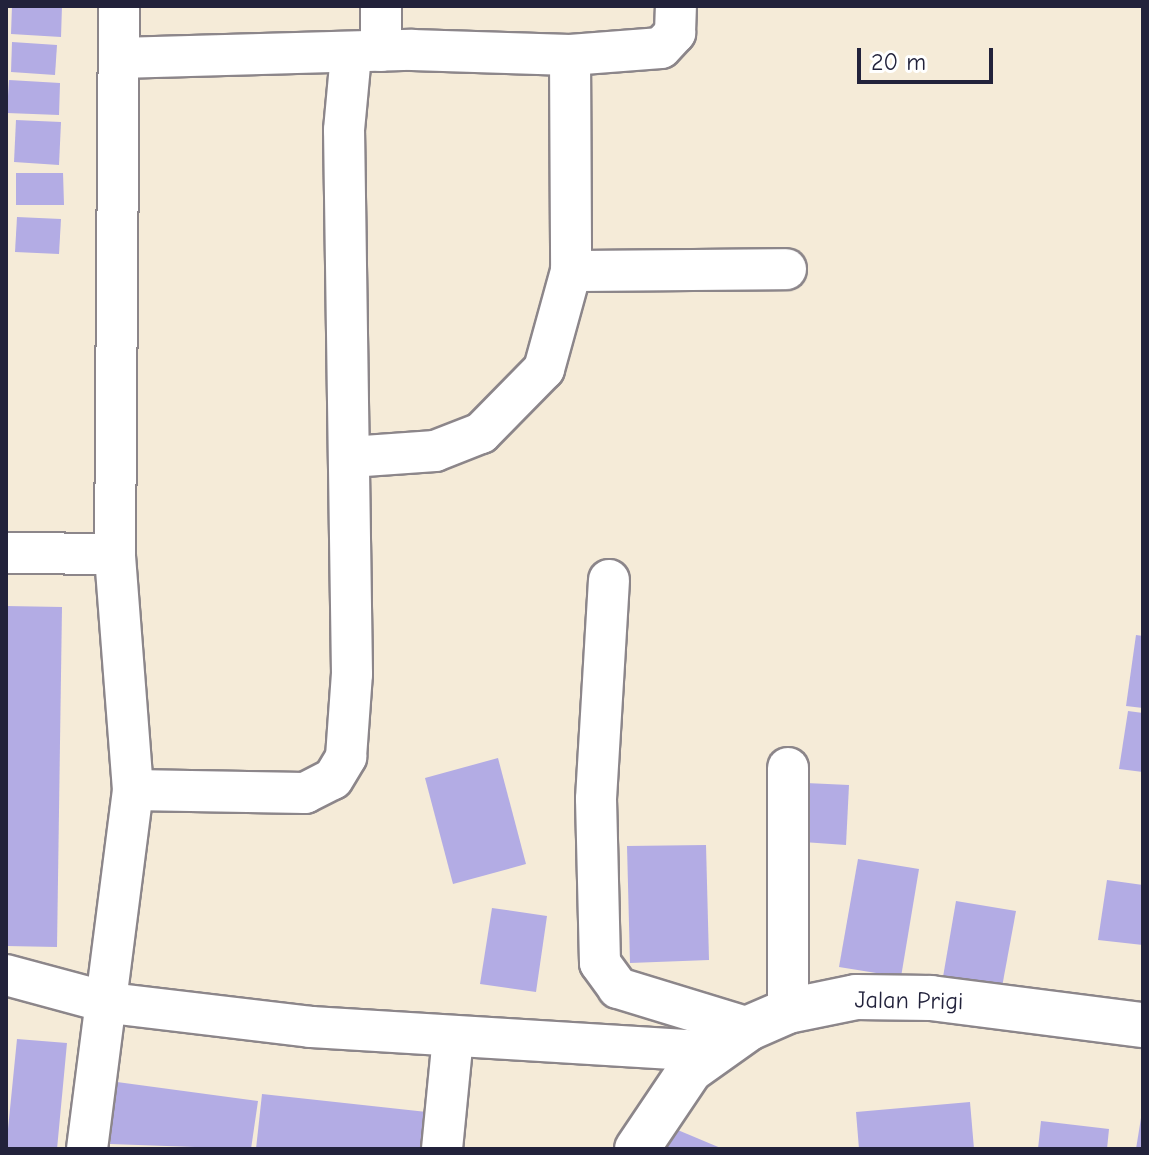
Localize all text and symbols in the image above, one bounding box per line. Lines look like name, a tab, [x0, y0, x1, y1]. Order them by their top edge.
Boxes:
scale bar	[861, 32, 997, 82]
text: 20 m	[871, 48, 926, 76]
street label: Jalan Prigi	[854, 986, 964, 1016]

